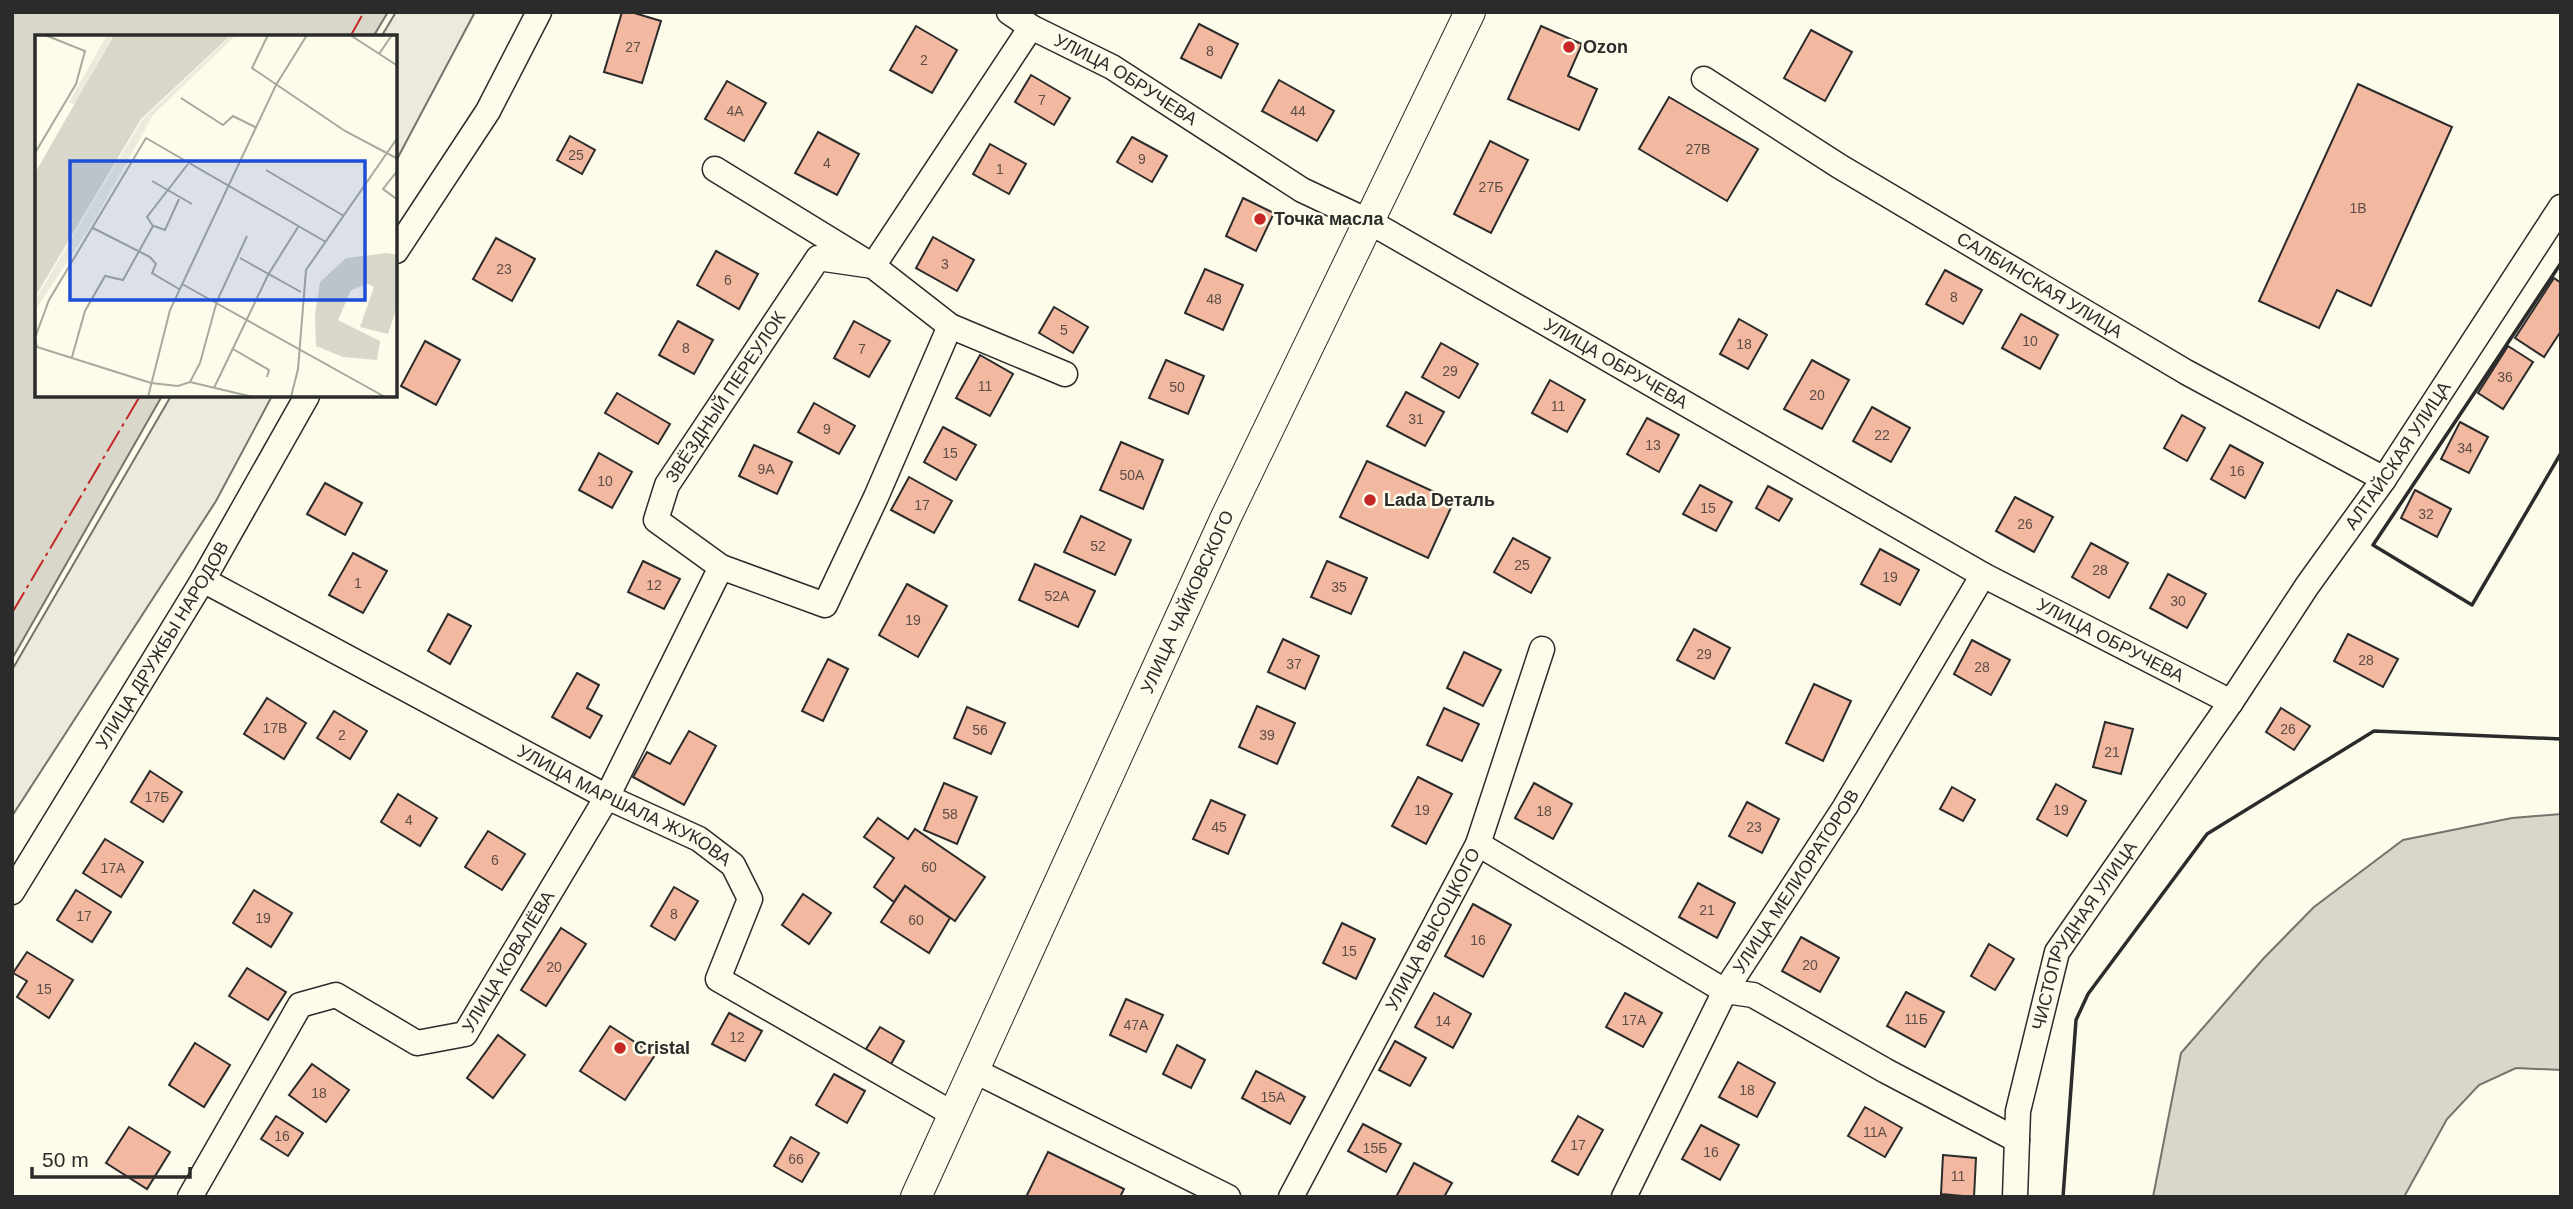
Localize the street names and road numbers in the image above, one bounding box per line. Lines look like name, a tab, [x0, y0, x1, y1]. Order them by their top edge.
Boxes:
street label: УЛИЦА ОБРУЧЕВА	[1051, 30, 1201, 129]
street label: САЛБИНСКАЯ УЛИЦА	[1953, 228, 2126, 342]
street label: ЗВЁЗДНЫЙ ПЕРЕУЛОК	[661, 308, 790, 486]
street label: УЛИЦА ОБРУЧЕВА	[1540, 314, 1691, 413]
street label: АЛТАЙСКАЯ УЛИЦА	[2341, 378, 2455, 533]
street label: УЛИЦА ЧАЙКОВСКОГО	[1137, 507, 1238, 696]
street label: УЛИЦА ДРУЖБЫ НАРОДОВ	[92, 538, 233, 753]
street label: УЛИЦА ОБРУЧЕВА	[2034, 594, 2187, 686]
street label: УЛИЦА МАРШАЛА ЖУКОВА	[514, 741, 735, 870]
street label: УЛИЦА МЕЛИОРАТОРОВ	[1729, 786, 1863, 977]
street label: ЧИСТОПРУДНАЯ УЛИЦА	[2028, 837, 2141, 1032]
street label: УЛИЦА ВЫСОЦКОГО	[1382, 845, 1484, 1014]
street label: УЛИЦА КОВАЛЁВА	[458, 887, 558, 1036]

